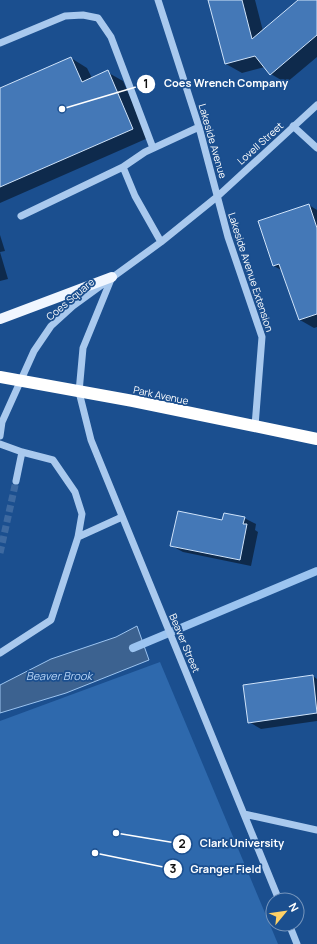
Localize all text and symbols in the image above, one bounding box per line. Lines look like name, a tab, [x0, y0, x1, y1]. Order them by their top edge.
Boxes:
callout: Coes Wrench Company	[136, 72, 296, 95]
text: 1	[143, 75, 149, 92]
text: Coes Wrench Company	[164, 75, 289, 90]
street label: Lakeside Avenue	[196, 102, 230, 180]
street label: Lovell Street	[234, 119, 286, 167]
street label: Lakeside Avenue Extension	[225, 210, 277, 334]
street label: Coes Square	[43, 275, 97, 323]
street label: Park Avenue	[132, 382, 190, 408]
street label: Beaver Street	[166, 611, 204, 675]
water label: Beaver Brook	[26, 668, 94, 683]
callout: Clark University	[172, 832, 293, 855]
text: 2	[178, 835, 186, 852]
text: Clark University	[200, 835, 285, 850]
callout: Granger Field	[163, 858, 270, 881]
text: 3	[170, 860, 177, 877]
text: Granger Field	[191, 861, 262, 876]
north arrow	[265, 892, 305, 932]
text: N	[286, 900, 303, 914]

